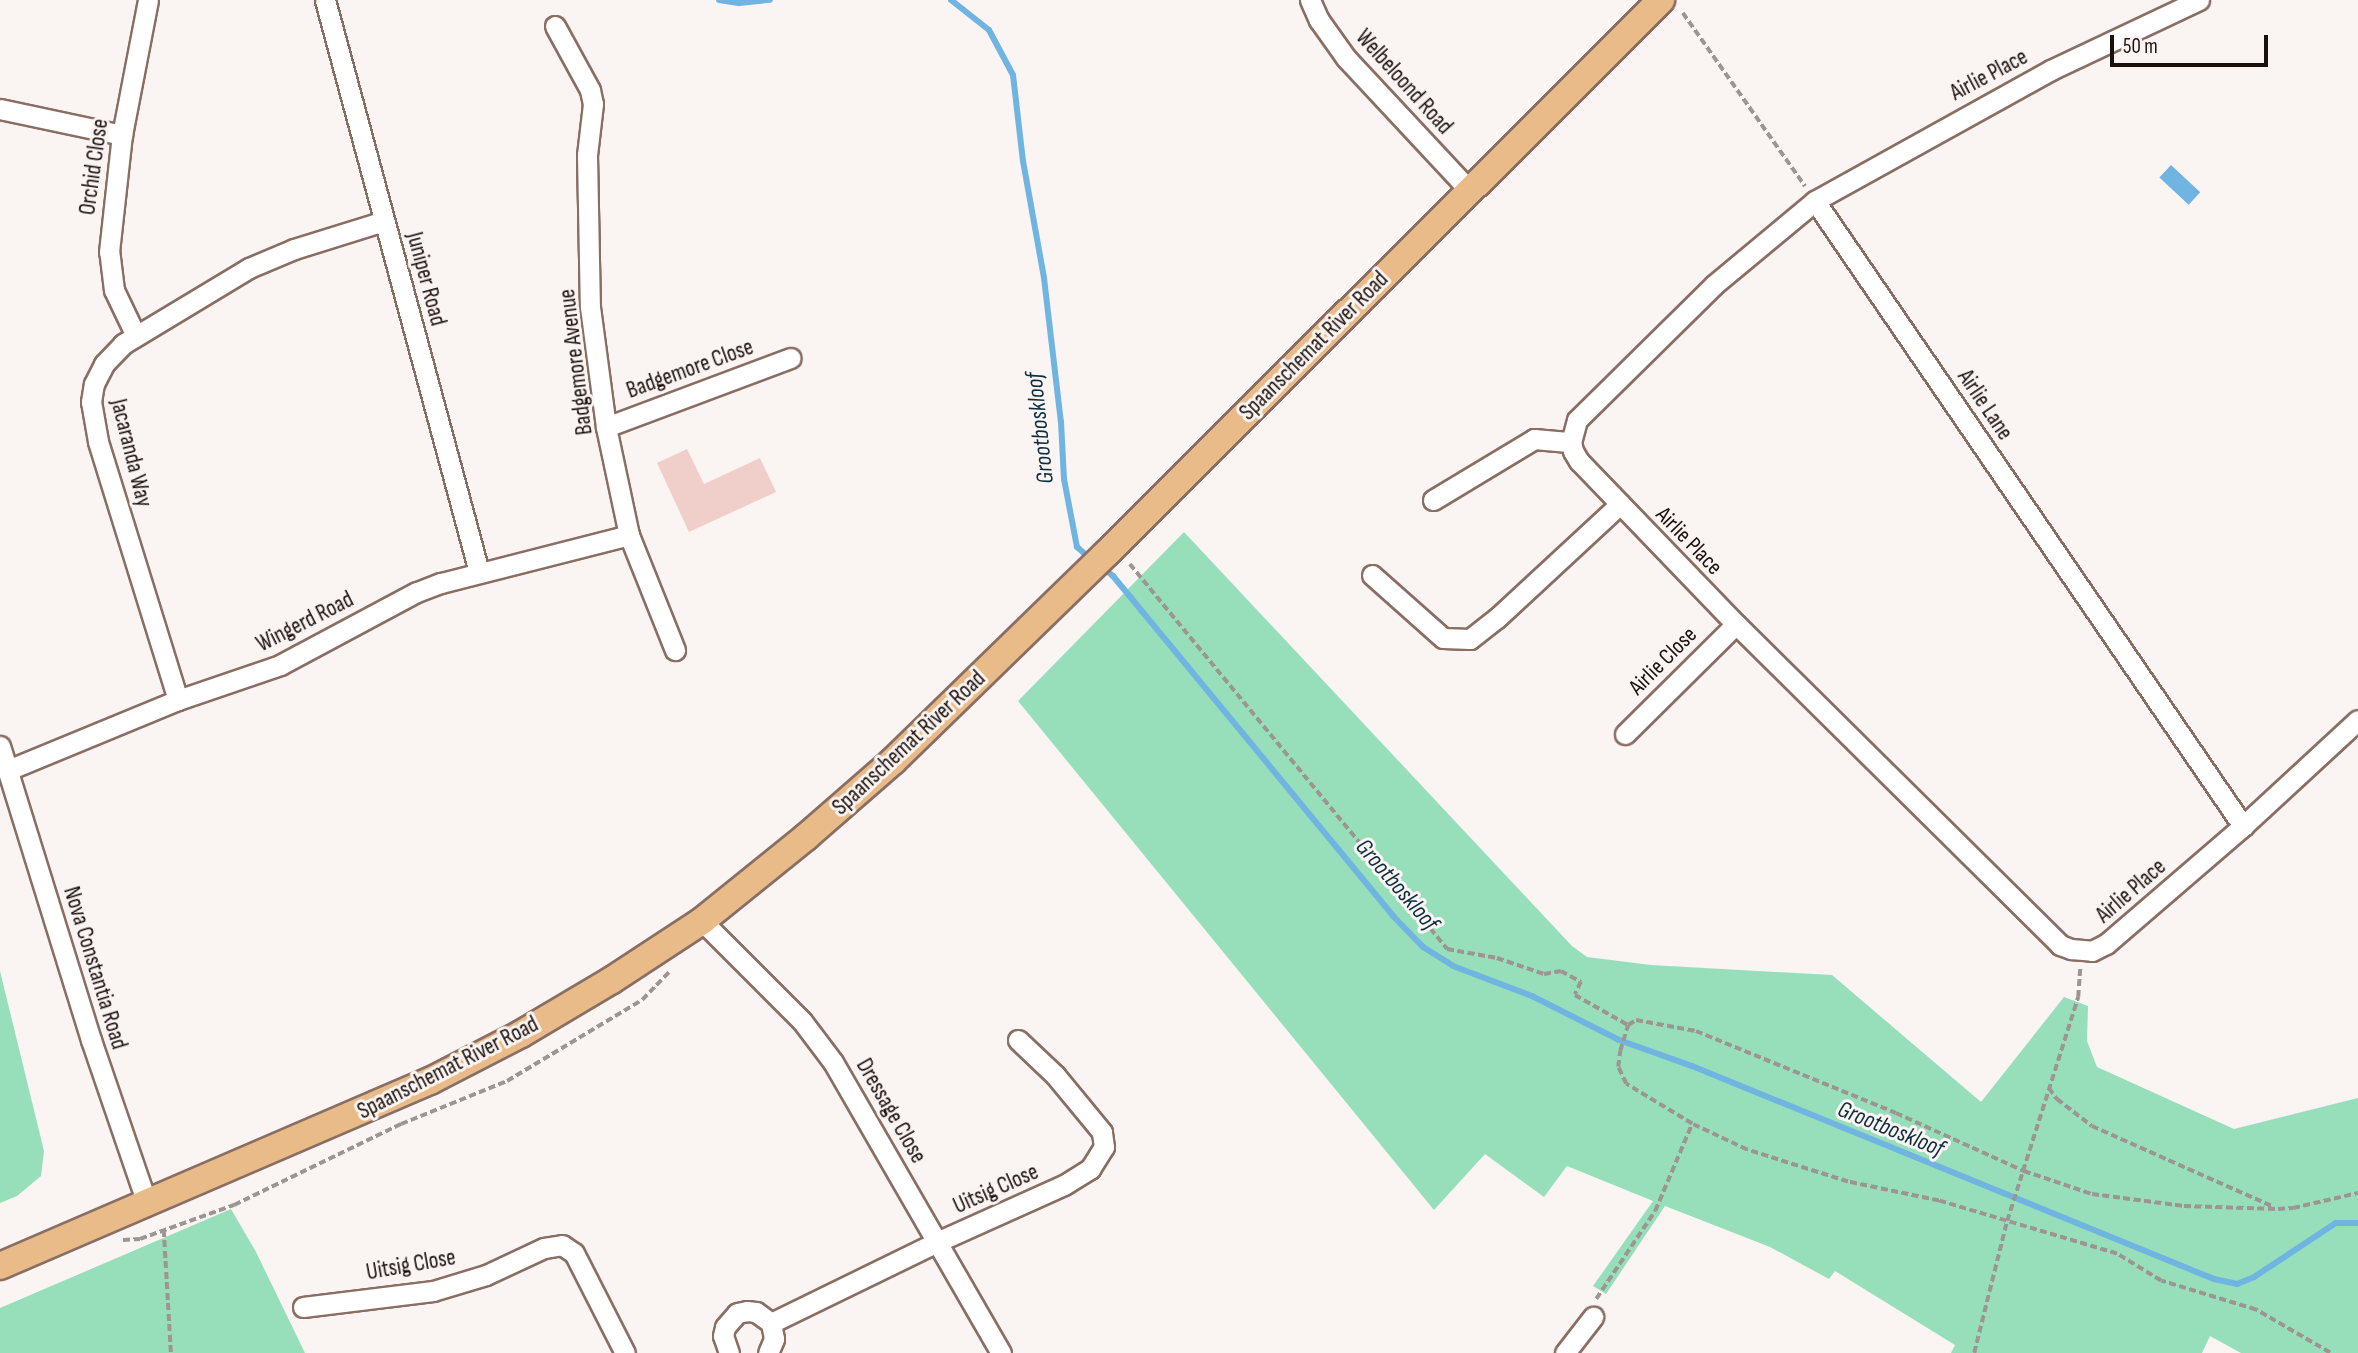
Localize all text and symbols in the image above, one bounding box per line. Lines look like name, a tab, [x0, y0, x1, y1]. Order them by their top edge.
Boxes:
scale bar	[2113, 21, 2270, 65]
street label: Welbeloond Road	[1350, 24, 1458, 140]
text: 50 m	[2123, 34, 2158, 59]
street label: Airlie Place	[1946, 43, 2032, 107]
street label: Orchid Close	[74, 117, 114, 217]
street label: Juniper Road	[400, 229, 452, 329]
street label: Spaanschemat River Road	[1234, 266, 1394, 426]
street label: Badgemore Avenue	[553, 287, 599, 437]
street label: Badgemore Close	[623, 333, 757, 405]
street label: Airlie Lane	[1951, 364, 2019, 446]
water label: Grootboskloof	[1020, 371, 1060, 485]
street label: Jacaranda Way	[104, 396, 158, 510]
street label: Airlie Place	[1650, 501, 1728, 581]
street label: Wingerd Road	[252, 586, 358, 658]
street label: Airlie Close	[1623, 621, 1703, 701]
street label: Spaanschemat River Road	[827, 665, 991, 821]
water label: Grootboskloof	[1349, 833, 1445, 937]
street label: Airlie Place	[2090, 853, 2172, 929]
street label: Nova Constantia Road	[57, 883, 133, 1053]
street label: Spaanschemat River Road	[353, 1010, 543, 1126]
street label: Dressage Close	[850, 1054, 932, 1168]
water label: Grootboskloof	[1834, 1095, 1948, 1163]
street label: Uitsig Close	[949, 1158, 1043, 1220]
street label: Uitsig Close	[364, 1244, 458, 1286]

